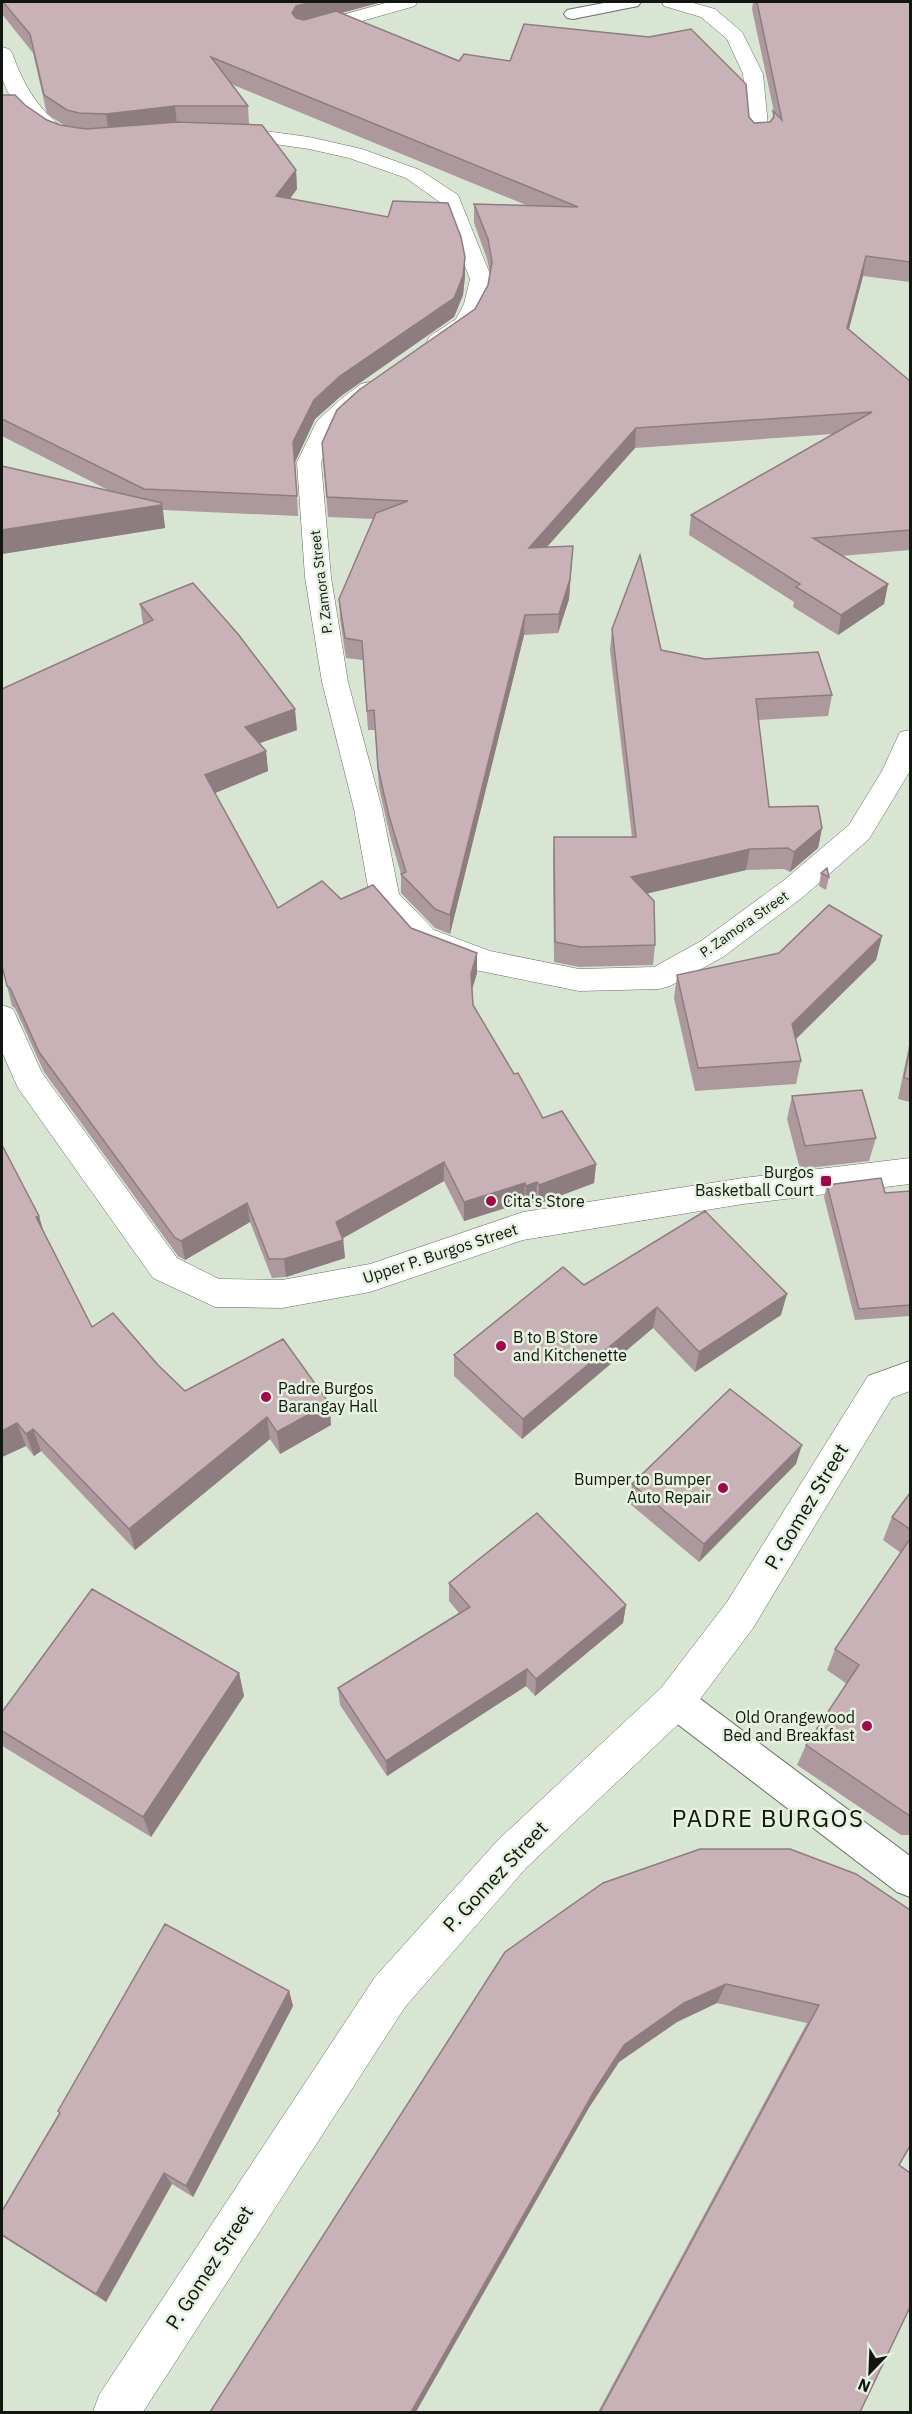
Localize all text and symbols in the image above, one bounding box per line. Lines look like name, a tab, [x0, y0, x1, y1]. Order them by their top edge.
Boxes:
street label: P. Zamora Street	[306, 529, 336, 635]
street label: P. Zamora Street	[696, 887, 792, 961]
place label: Burgos Basketball Court	[695, 1162, 814, 1200]
marker: Burgos Basketball Court	[819, 1174, 833, 1188]
place label: Cita's Store	[503, 1191, 585, 1211]
marker: Cita's Store	[484, 1194, 498, 1208]
street label: Upper P. Burgos Street	[360, 1218, 520, 1288]
place label: B to B Store and Kitchenette	[513, 1327, 627, 1365]
marker: B to B Store and Kitchenette	[494, 1339, 508, 1353]
place label: Padre Burgos Barangay Hall	[278, 1378, 378, 1416]
marker: Padre Burgos Barangay Hall	[259, 1390, 273, 1404]
street label: P. Gomez Street	[758, 1438, 854, 1574]
place label: Bumper to Bumper Auto Repair	[574, 1469, 711, 1507]
marker: Bumper to Bumper Auto Repair	[716, 1481, 730, 1495]
place label: Old Orangewood Bed and Breakfast	[723, 1707, 855, 1745]
marker: Old Orangewood Bed and Breakfast	[860, 1719, 874, 1733]
district label: PADRE BURGOS	[672, 1802, 864, 1834]
street label: P. Gomez Street	[437, 1815, 553, 1937]
street label: P. Gomez Street	[159, 2200, 259, 2334]
north arrow	[840, 2342, 900, 2402]
text: N	[855, 2374, 873, 2397]

